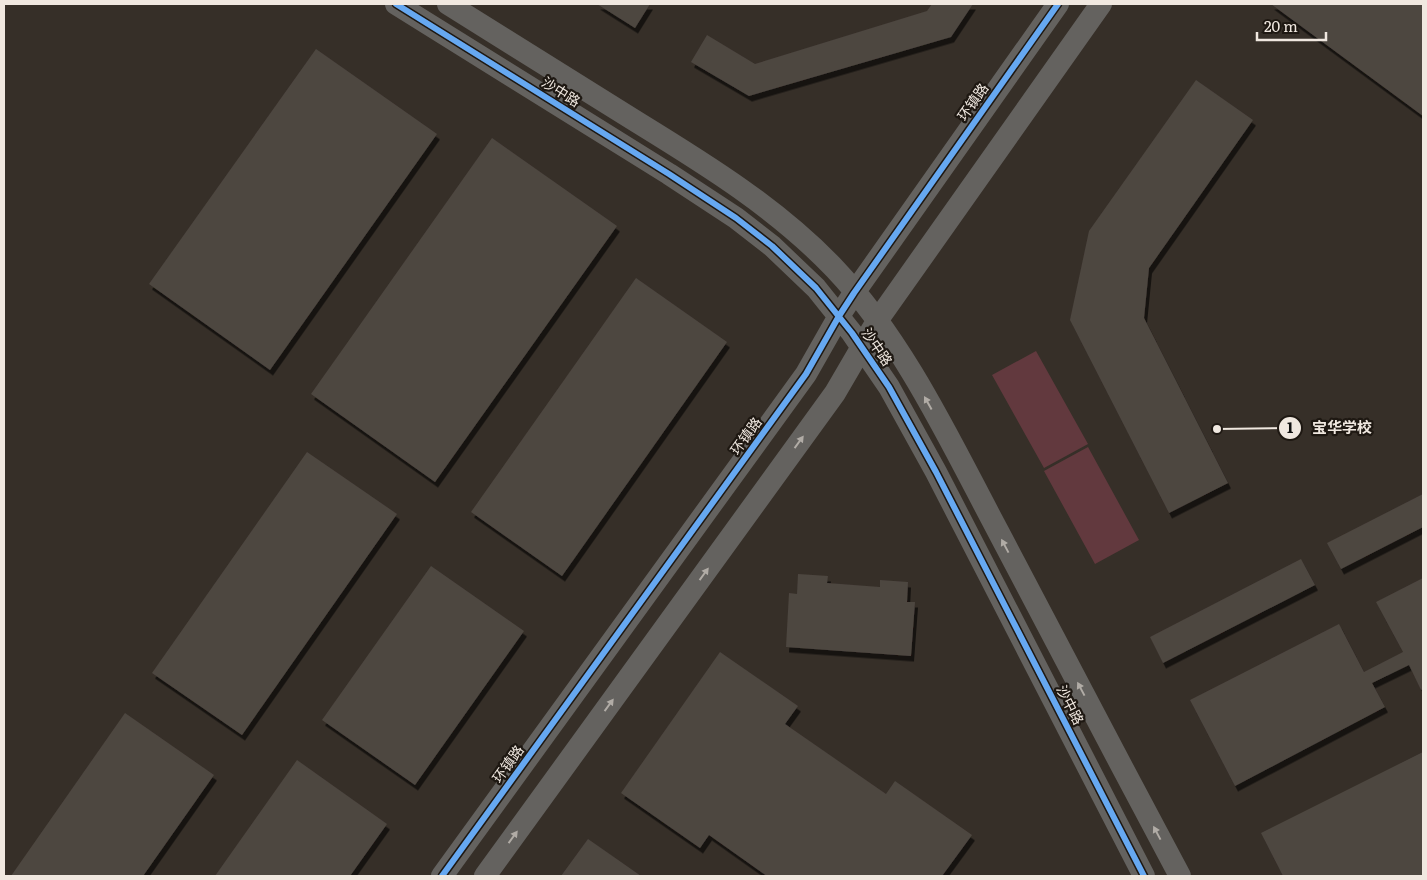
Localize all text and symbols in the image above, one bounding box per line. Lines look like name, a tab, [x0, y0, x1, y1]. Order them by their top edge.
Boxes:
scale bar	[1257, 10, 1326, 42]
text: 20 m	[1264, 14, 1298, 37]
street label: 沙中路	[538, 72, 585, 111]
street label: 环镇路	[952, 78, 992, 124]
street label: 沙中路	[858, 323, 898, 369]
one-way arrow	[924, 395, 932, 410]
street label: 环镇路	[725, 413, 766, 458]
callout: 宝华学校	[1277, 413, 1382, 443]
text: 1	[1287, 415, 1293, 438]
text: 宝华学校	[1312, 415, 1372, 438]
one-way arrow	[794, 436, 805, 449]
one-way arrow	[1001, 538, 1009, 553]
one-way arrow	[699, 567, 709, 581]
street label: 沙中路	[1052, 681, 1089, 728]
one-way arrow	[1077, 682, 1085, 697]
one-way arrow	[604, 698, 614, 712]
street label: 环镇路	[487, 741, 528, 786]
one-way arrow	[1153, 826, 1161, 840]
one-way arrow	[508, 830, 518, 844]

